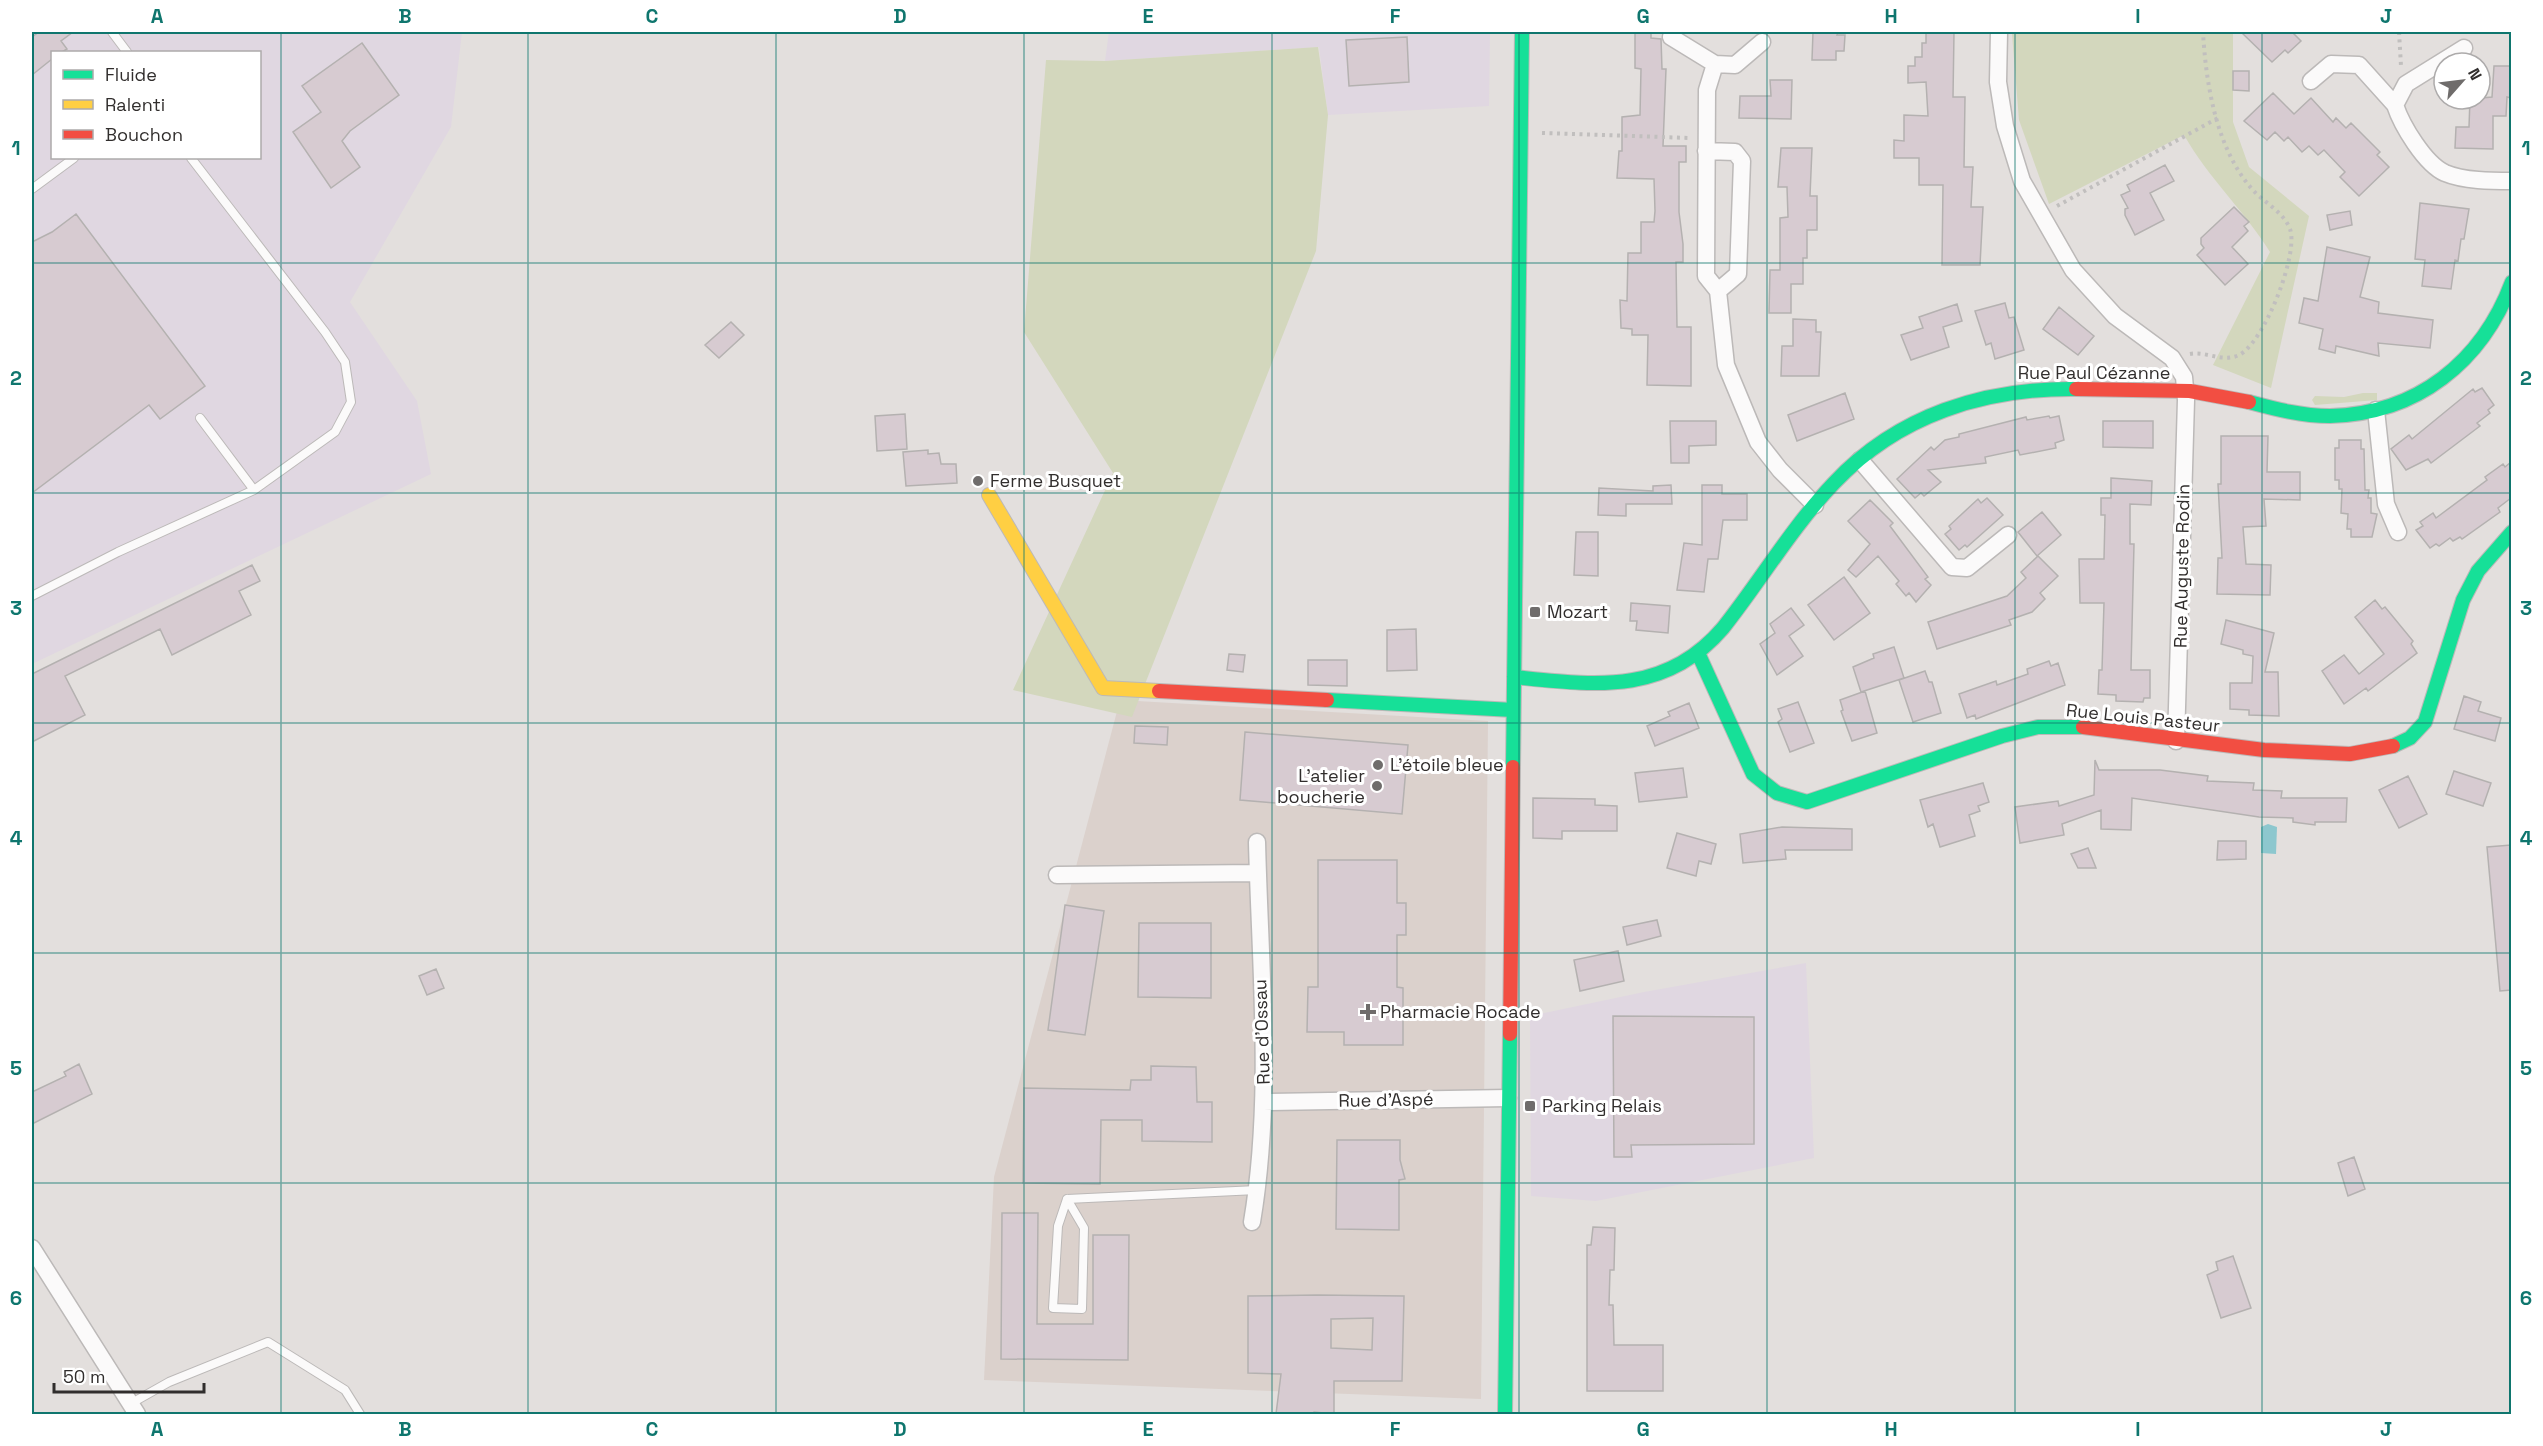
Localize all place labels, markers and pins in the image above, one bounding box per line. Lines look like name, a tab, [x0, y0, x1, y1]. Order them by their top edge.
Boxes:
place label: Ferme Busquet	[990, 469, 1121, 492]
marker: Ferme Busquet	[971, 474, 985, 488]
place label: Mozart	[1547, 600, 1608, 623]
marker: Mozart	[1528, 605, 1542, 619]
place label: L'étoile bleue	[1390, 753, 1504, 776]
marker: L'étoile bleue	[1371, 758, 1385, 772]
place label: L'atelier boucherie	[1277, 764, 1365, 808]
marker: L'atelier boucherie	[1370, 779, 1384, 793]
place label: Pharmacie Rocade	[1380, 1000, 1541, 1023]
marker: Pharmacie Rocade	[1361, 1005, 1375, 1019]
place label: Parking Relais	[1542, 1094, 1662, 1117]
marker: Parking Relais	[1523, 1099, 1537, 1113]

